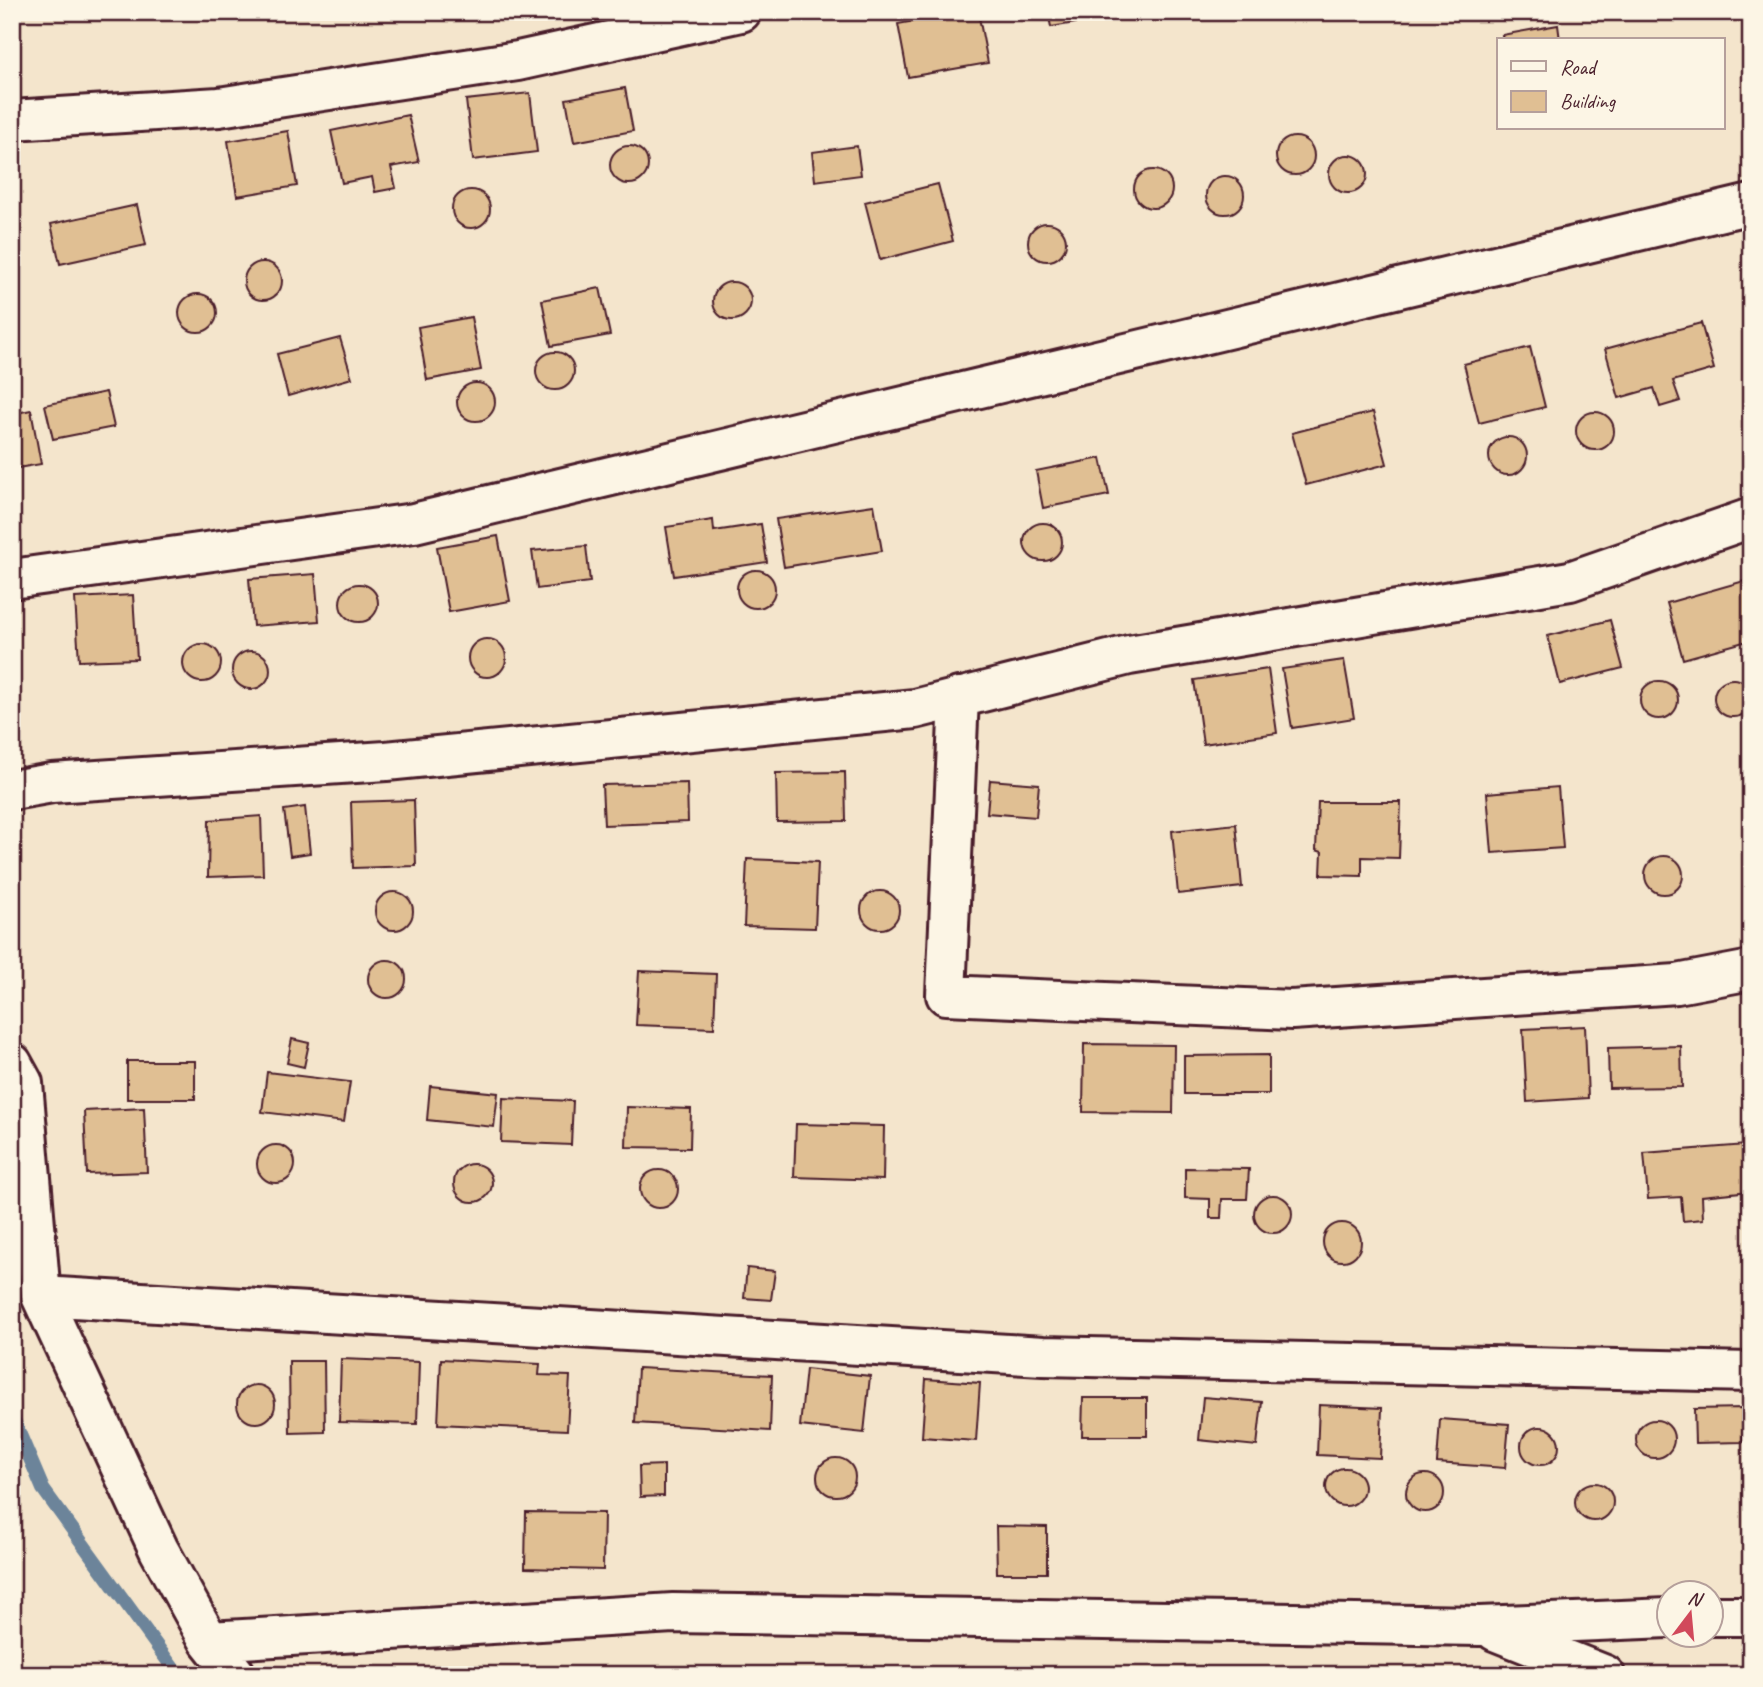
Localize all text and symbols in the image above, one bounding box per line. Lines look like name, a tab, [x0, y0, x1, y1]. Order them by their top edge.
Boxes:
legend	[1497, 38, 1724, 130]
text: Road	[1560, 54, 1599, 80]
text: Building	[1560, 88, 1617, 114]
north arrow	[1654, 1578, 1724, 1648]
text: N	[1685, 1585, 1706, 1613]

